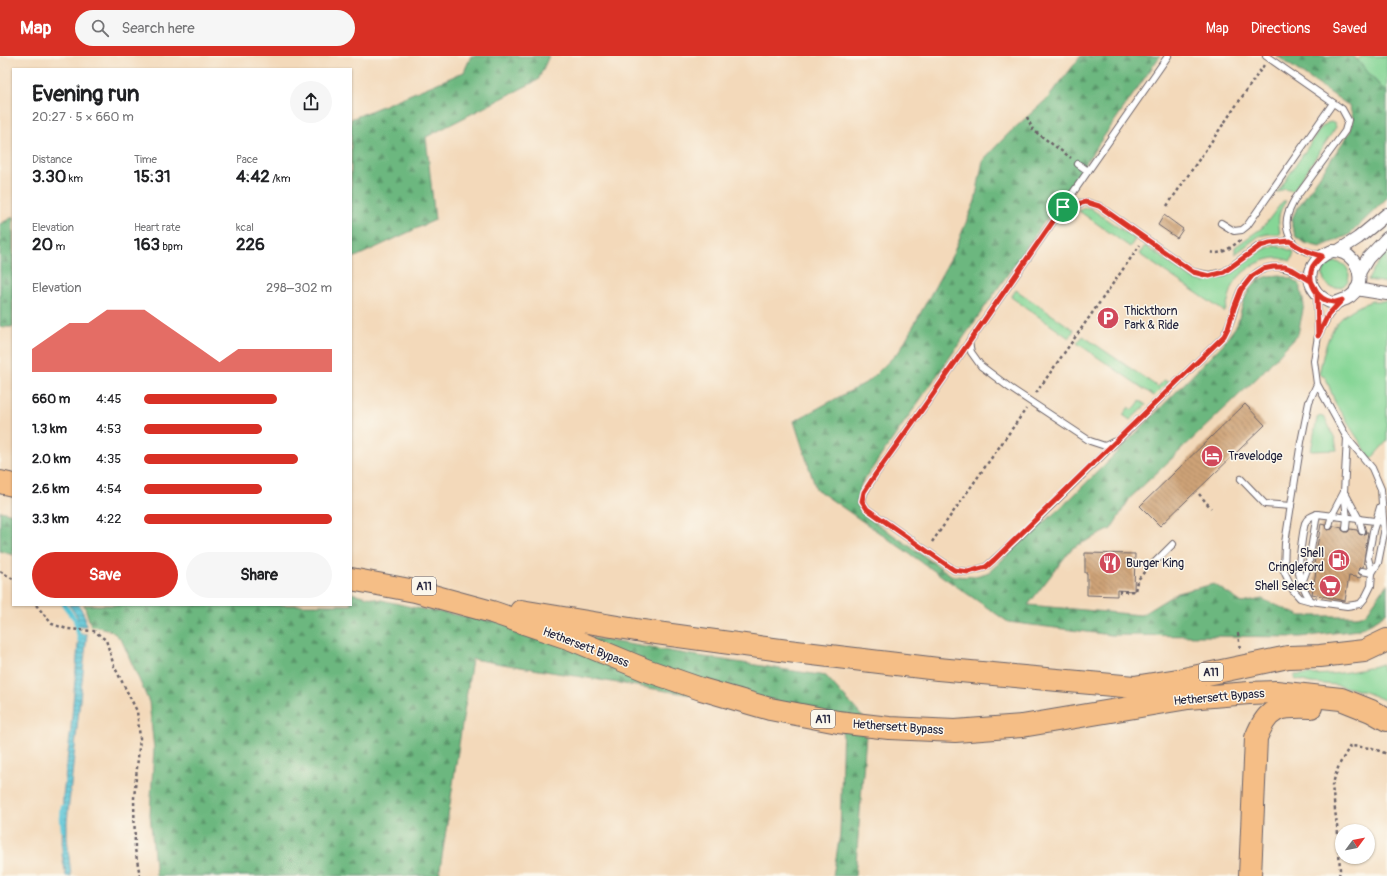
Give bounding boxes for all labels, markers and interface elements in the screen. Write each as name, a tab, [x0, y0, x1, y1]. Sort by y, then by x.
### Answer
search box	[75, 10, 355, 46]
text: Map	[20, 16, 51, 40]
icon: search	[89, 17, 111, 39]
text: Search here	[121, 19, 195, 38]
text: Map	[1206, 20, 1229, 37]
text: Directions	[1251, 20, 1310, 37]
text: Saved	[1332, 20, 1367, 37]
text: Evening run	[32, 80, 140, 108]
button: share	[290, 81, 332, 123]
text: 20:27 · 5 × 660 m	[32, 109, 134, 125]
text: Distance	[32, 153, 72, 166]
text: Time	[134, 153, 157, 166]
text: Pace	[236, 153, 258, 166]
text: 3.30	[32, 166, 66, 187]
text: 15:31	[134, 166, 171, 187]
text: 4:42	[236, 166, 270, 187]
text: km	[66, 172, 83, 185]
text: /km	[270, 172, 290, 185]
pin	[1046, 190, 1080, 224]
icon: arrive	[1052, 196, 1074, 218]
text: Elevation	[32, 221, 74, 234]
text: Heart rate	[134, 221, 180, 234]
text: kcal	[236, 221, 254, 234]
text: 20	[32, 234, 53, 255]
text: 163	[134, 234, 160, 255]
text: 226	[236, 234, 265, 255]
text: m	[53, 240, 65, 253]
text: bpm	[160, 240, 183, 253]
text: Elevation	[32, 280, 82, 296]
text: 298–302 m	[266, 280, 332, 296]
place label: Thickthorn Park & Ride	[1124, 304, 1179, 333]
parking icon: Thickthorn Park & Ride	[1095, 305, 1121, 331]
text: 660 m	[32, 391, 70, 407]
text: 4:45	[96, 391, 122, 407]
text: 1.3 km	[32, 421, 67, 437]
text: 4:53	[96, 421, 121, 437]
hotel icon: Travelodge	[1199, 443, 1225, 469]
place label: Travelodge	[1228, 449, 1283, 464]
text: 2.0 km	[32, 451, 71, 467]
text: 4:35	[96, 451, 121, 467]
text: 2.6 km	[32, 481, 69, 497]
text: 4:54	[96, 481, 122, 497]
text: 3.3 km	[32, 511, 69, 527]
text: 4:22	[96, 511, 122, 527]
place label: Shell Cringleford	[1268, 546, 1324, 575]
fuel station icon: Shell Cringleford	[1326, 547, 1352, 573]
restaurant icon: Burger King	[1097, 550, 1123, 576]
button: Save	[32, 552, 178, 598]
button: Share	[186, 552, 332, 598]
place label: Burger King	[1126, 556, 1184, 571]
supermarket icon: Shell Select	[1317, 573, 1343, 599]
road number: A11	[412, 577, 436, 595]
place label: Shell Select	[1255, 579, 1314, 594]
street label: Hethersett Bypass	[541, 624, 632, 671]
road number: A11	[1199, 663, 1223, 681]
street label: Hethersett Bypass	[1173, 686, 1266, 709]
road number: A11	[811, 710, 835, 728]
street label: Hethersett Bypass	[852, 717, 945, 738]
north arrow	[1335, 824, 1375, 864]
map controls	[1335, 824, 1375, 864]

